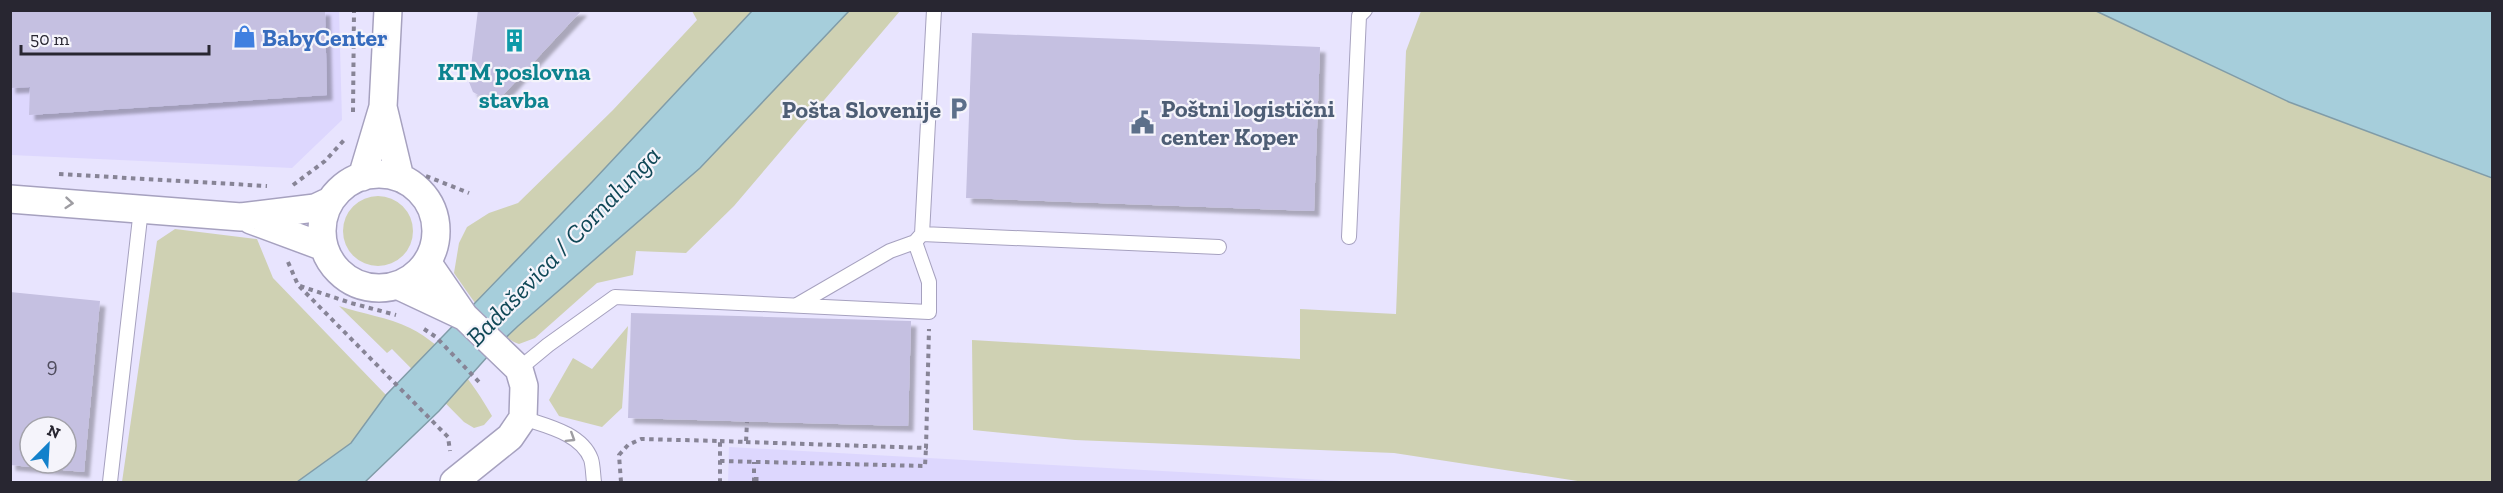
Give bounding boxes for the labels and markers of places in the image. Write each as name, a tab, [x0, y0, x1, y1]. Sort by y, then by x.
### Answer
place label: BabyCenter	[262, 23, 388, 52]
shop icon: BabyCenter	[231, 24, 257, 50]
building icon: KTM poslovna stavba	[501, 28, 527, 54]
place label: KTM poslovna stavba	[437, 57, 591, 114]
place label: Poštni logistični center Koper	[1161, 94, 1335, 151]
place label: Pošta Slovenije	[782, 95, 941, 124]
parking icon: Pošta Slovenije	[946, 96, 972, 122]
public building icon: Poštni logistični center Koper	[1130, 109, 1156, 135]

